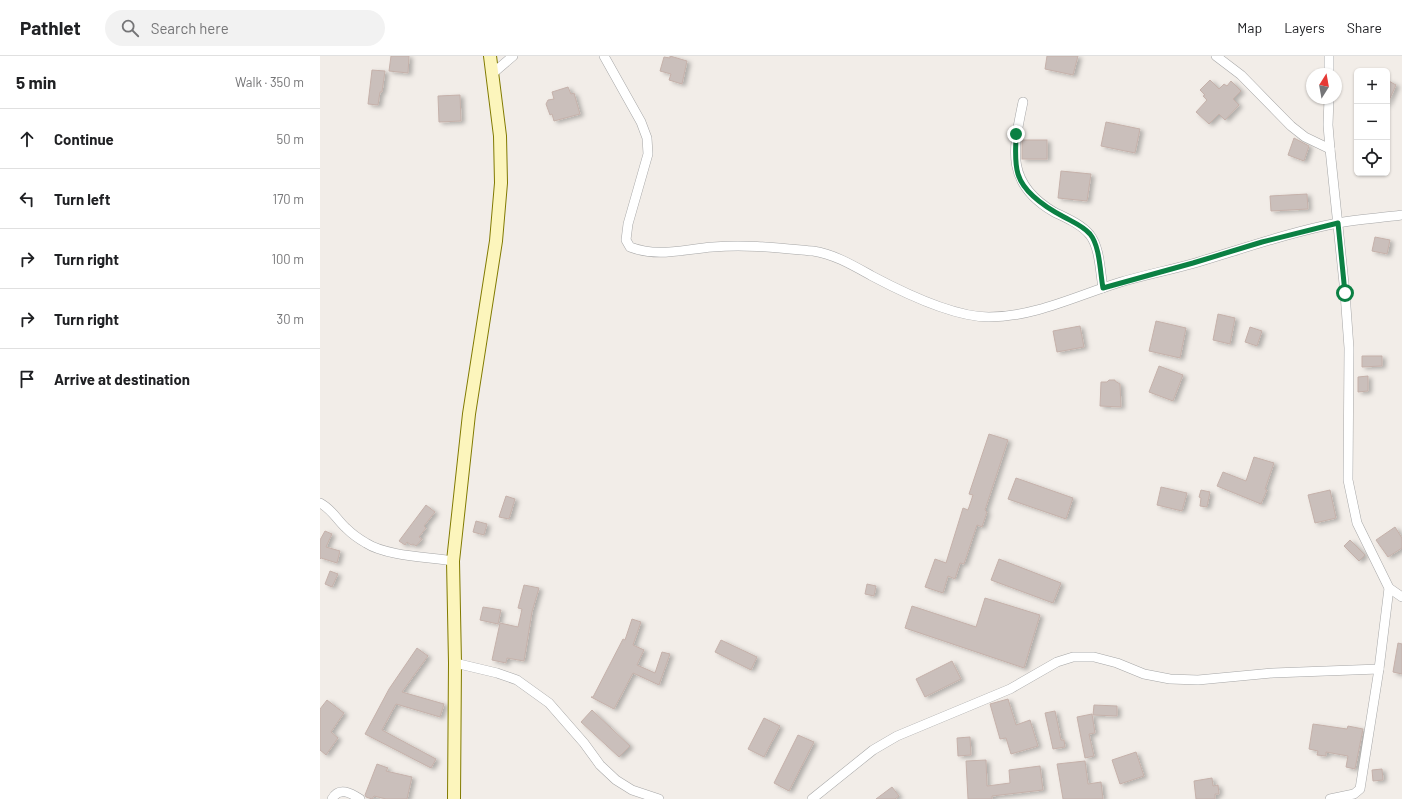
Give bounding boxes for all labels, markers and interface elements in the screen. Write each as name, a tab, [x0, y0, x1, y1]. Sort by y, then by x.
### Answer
search box	[105, 10, 385, 46]
text: Pathlet	[20, 16, 81, 39]
icon: search	[119, 17, 141, 39]
text: Search here	[151, 19, 229, 37]
text: Map	[1237, 19, 1262, 36]
text: Layers	[1284, 19, 1325, 36]
text: Share	[1347, 19, 1382, 36]
north arrow	[1306, 68, 1342, 104]
map controls	[1354, 68, 1390, 176]
button: +	[1354, 68, 1390, 104]
text: 5 min	[16, 72, 56, 92]
text: Walk · 350 m	[235, 74, 304, 90]
button: −	[1354, 104, 1390, 140]
route end	[1007, 125, 1025, 143]
icon: ahead	[16, 128, 38, 150]
text: Continue	[54, 130, 114, 148]
text: 50 m	[277, 131, 304, 147]
button: locate	[1354, 140, 1390, 176]
icon: left	[16, 188, 38, 210]
text: Turn left	[54, 190, 110, 208]
text: 170 m	[273, 191, 304, 207]
icon: right	[16, 248, 38, 270]
text: Turn right	[54, 250, 119, 268]
text: 100 m	[271, 251, 304, 267]
route start	[1336, 284, 1354, 302]
icon: right	[16, 308, 38, 330]
text: Turn right	[54, 310, 119, 328]
text: 30 m	[277, 311, 304, 327]
icon: arrive	[16, 368, 38, 390]
text: Arrive at destination	[54, 370, 190, 388]

